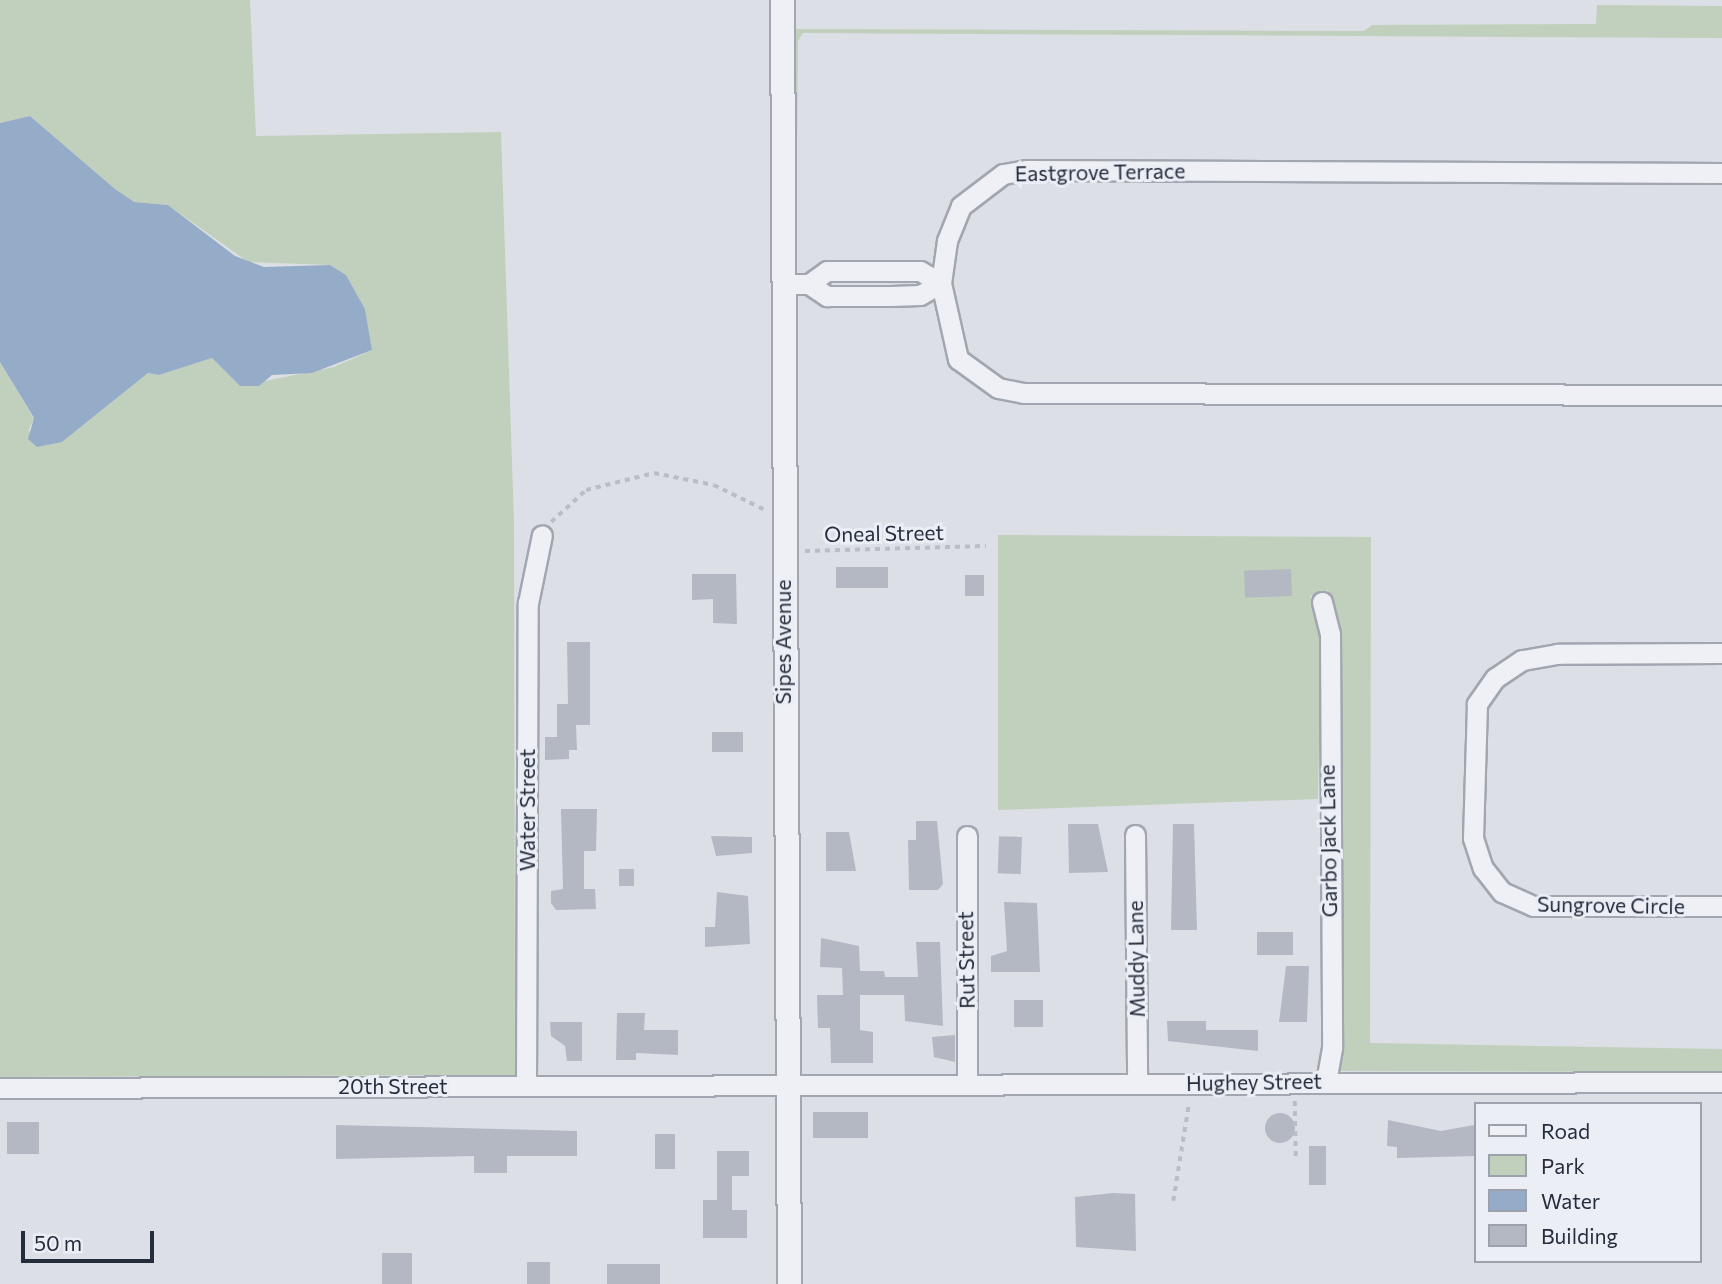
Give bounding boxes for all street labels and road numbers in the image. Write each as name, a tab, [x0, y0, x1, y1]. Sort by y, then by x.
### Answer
street label: Eastgrove Terrace	[1015, 158, 1185, 186]
street label: Oneal Street	[824, 519, 944, 547]
street label: Sipes Avenue	[770, 580, 796, 704]
street label: Water Street	[514, 749, 540, 871]
street label: Garbo Jack Lane	[1314, 764, 1342, 918]
street label: Sungrove Circle	[1537, 891, 1685, 919]
street label: Muddy Lane	[1122, 900, 1150, 1018]
street label: Rut Street	[953, 911, 979, 1009]
street label: Hughey Street	[1186, 1068, 1322, 1096]
street label: 20th Street	[338, 1073, 448, 1099]

